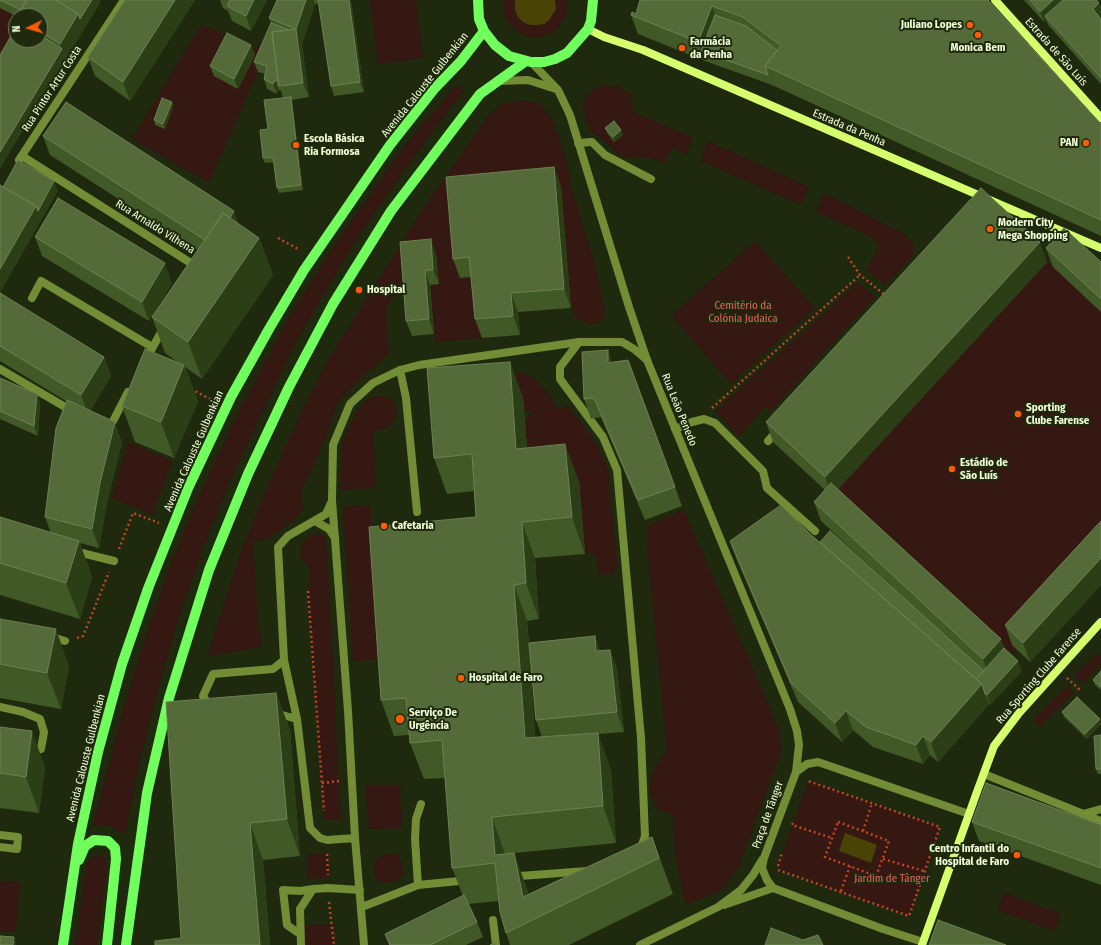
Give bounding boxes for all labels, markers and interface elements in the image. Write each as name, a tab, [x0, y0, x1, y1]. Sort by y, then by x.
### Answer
north arrow	[8, 8, 48, 48]
street label: Estrada de São Luís	[1022, 15, 1090, 89]
place label: Juliano Lopes	[901, 18, 962, 32]
marker: Juliano Lopes	[965, 20, 975, 30]
text: N	[10, 25, 23, 33]
street label: Avenida Calouste Gulbenkian	[379, 30, 471, 140]
marker: Monica Bem	[973, 30, 983, 40]
place label: Farmácia da Penha	[690, 35, 732, 61]
place label: Monica Bem	[951, 41, 1005, 55]
marker: Farmácia da Penha	[677, 43, 687, 53]
street label: Rua Pintor Artur Costa	[19, 44, 85, 134]
street label: Estrada da Penha	[811, 107, 887, 149]
place label: Escola Básica Ria Formosa	[304, 132, 365, 158]
place label: PAN	[1060, 136, 1078, 150]
marker: PAN	[1081, 138, 1091, 148]
marker: Escola Básica Ria Formosa	[291, 140, 301, 150]
street label: Rua Arnaldo Vilhena	[113, 197, 197, 257]
place label: Modern City Mega Shopping	[998, 216, 1068, 242]
marker: Modern City Mega Shopping	[985, 224, 995, 234]
place label: Hospital	[367, 283, 405, 297]
marker: Hospital	[354, 285, 364, 295]
park label: Cemitério da Colónia Judaica	[708, 299, 778, 325]
street label: Rua Leão Penedo	[658, 372, 700, 448]
street label: Avenida Calouste Gulbenkian	[161, 389, 227, 513]
place label: Sporting Clube Farense	[1026, 401, 1089, 427]
marker: Sporting Clube Farense	[1013, 409, 1023, 419]
place label: Estádio de São Luís	[960, 456, 1008, 482]
marker: Estádio de São Luís	[947, 464, 957, 474]
place label: Cafetaria	[392, 519, 434, 533]
marker: Cafetaria	[379, 521, 389, 531]
street label: Rua Sporting Clube Farense	[994, 625, 1084, 727]
place label: Hospital de Faro	[469, 671, 543, 685]
marker: Hospital de Faro	[456, 673, 466, 683]
street label: Avenida Calouste Gulbenkian	[64, 693, 108, 823]
place label: Serviço De Urgência	[409, 706, 457, 732]
marker: Serviço De Urgência	[394, 713, 406, 725]
street label: Praça de Tânger	[750, 779, 786, 851]
place label: Centro Infantil do Hospital de Faro	[929, 842, 1009, 868]
marker: Centro Infantil do Hospital de Faro	[1012, 850, 1022, 860]
park label: Jardim de Tânger	[854, 872, 930, 886]

